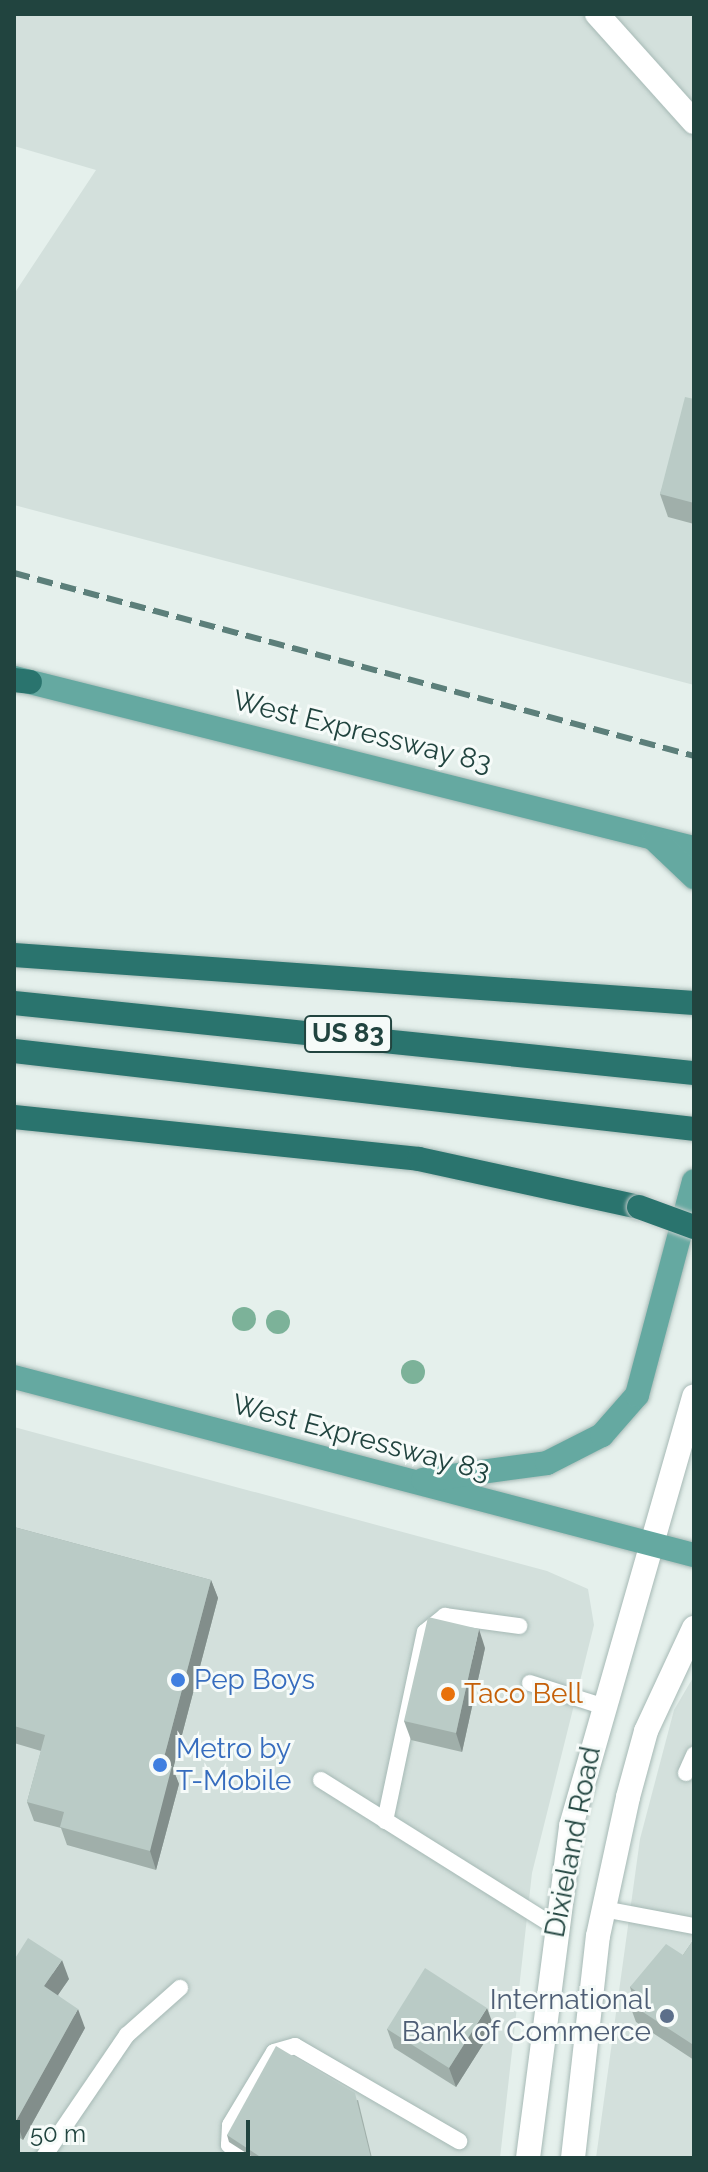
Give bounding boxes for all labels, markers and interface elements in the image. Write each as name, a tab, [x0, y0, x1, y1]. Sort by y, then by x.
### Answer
street label: West Expressway 83	[229, 684, 495, 780]
road number: US 83	[304, 1012, 392, 1056]
street label: West Expressway 83	[228, 1387, 494, 1489]
place label: Pep Boys	[194, 1663, 315, 1697]
marker: Pep Boys	[169, 1671, 187, 1689]
place label: Taco Bell	[464, 1677, 583, 1711]
marker: Taco Bell	[439, 1685, 457, 1703]
place label: Metro by T-Mobile	[176, 1732, 292, 1798]
street label: Dixieland Road	[538, 1744, 608, 1940]
marker: Metro by T-Mobile	[151, 1756, 169, 1774]
place label: International Bank of Commerce	[401, 1983, 651, 2049]
marker: International Bank of Commerce	[658, 2007, 676, 2025]
scale bar	[20, 2104, 254, 2154]
text: 50 m	[30, 2119, 86, 2148]

